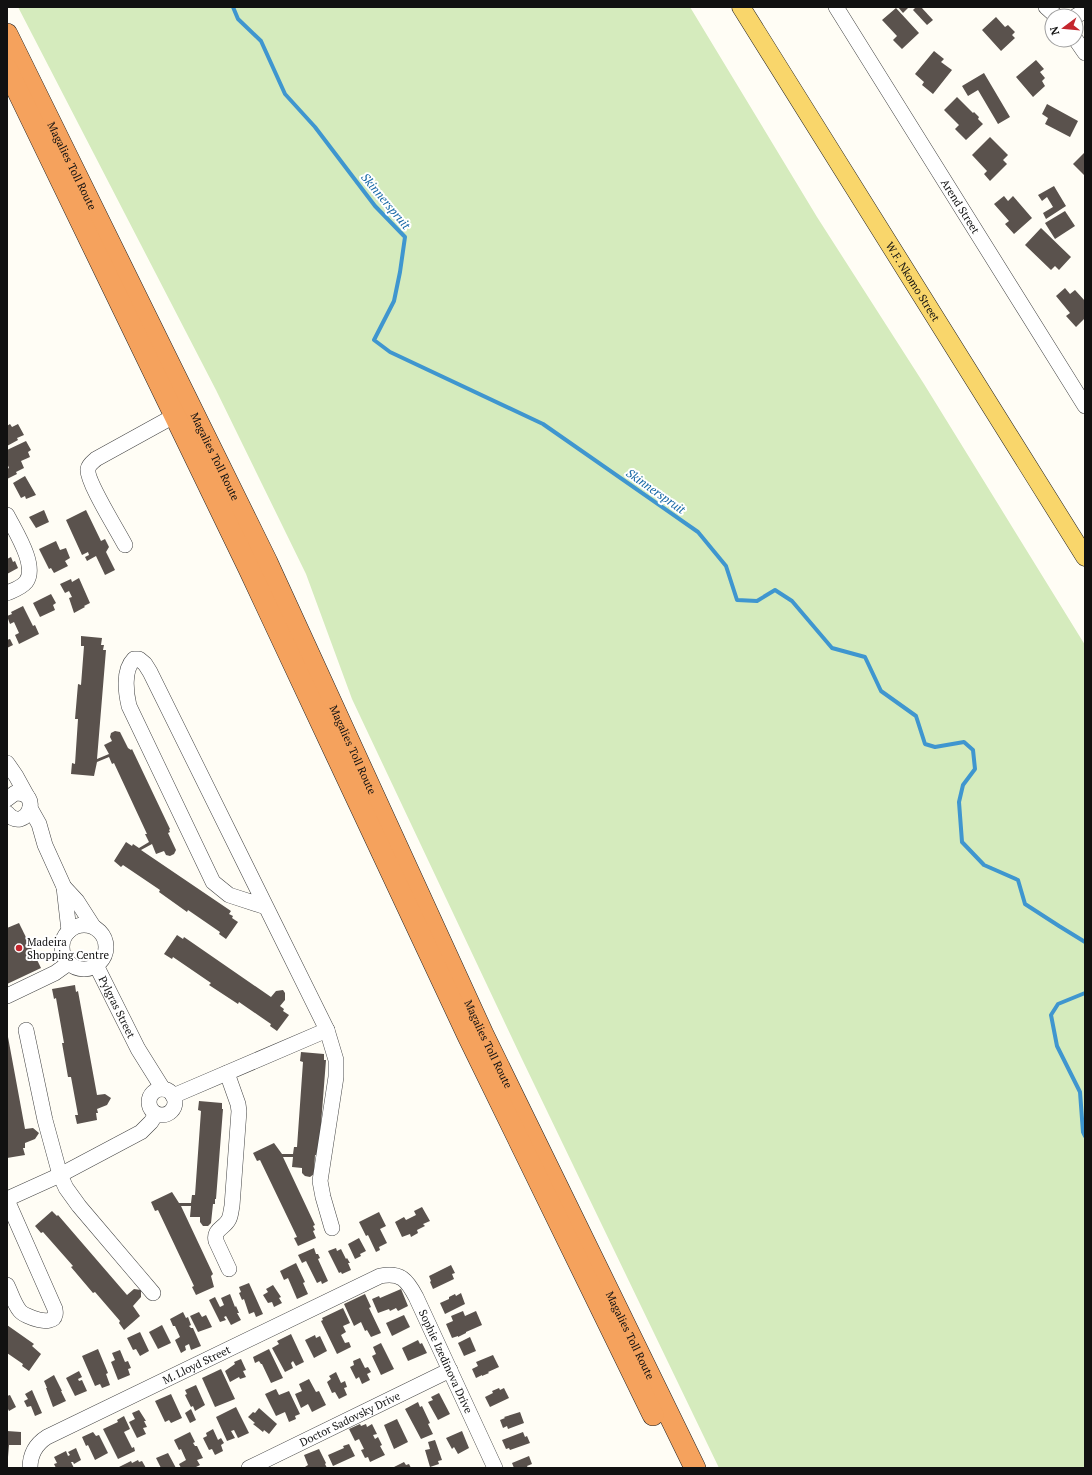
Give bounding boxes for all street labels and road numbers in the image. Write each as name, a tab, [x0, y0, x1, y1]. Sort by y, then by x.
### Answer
street label: Magalies Toll Route	[44, 119, 100, 213]
street label: Arend Street	[938, 176, 983, 236]
street label: W.F. Nkomo Street	[883, 239, 943, 324]
street label: Magalies Toll Route	[187, 410, 243, 503]
street label: Magalies Toll Route	[326, 703, 380, 797]
street label: Pylgras Street	[96, 974, 138, 1041]
street label: Magalies Toll Route	[461, 998, 516, 1091]
street label: Magalies Toll Route	[603, 1289, 658, 1382]
street label: Sophie Izedinova Drive	[416, 1307, 476, 1416]
street label: M. Lloyd Street	[160, 1342, 233, 1387]
street label: Doctor Sadovsky Drive	[297, 1388, 403, 1449]

